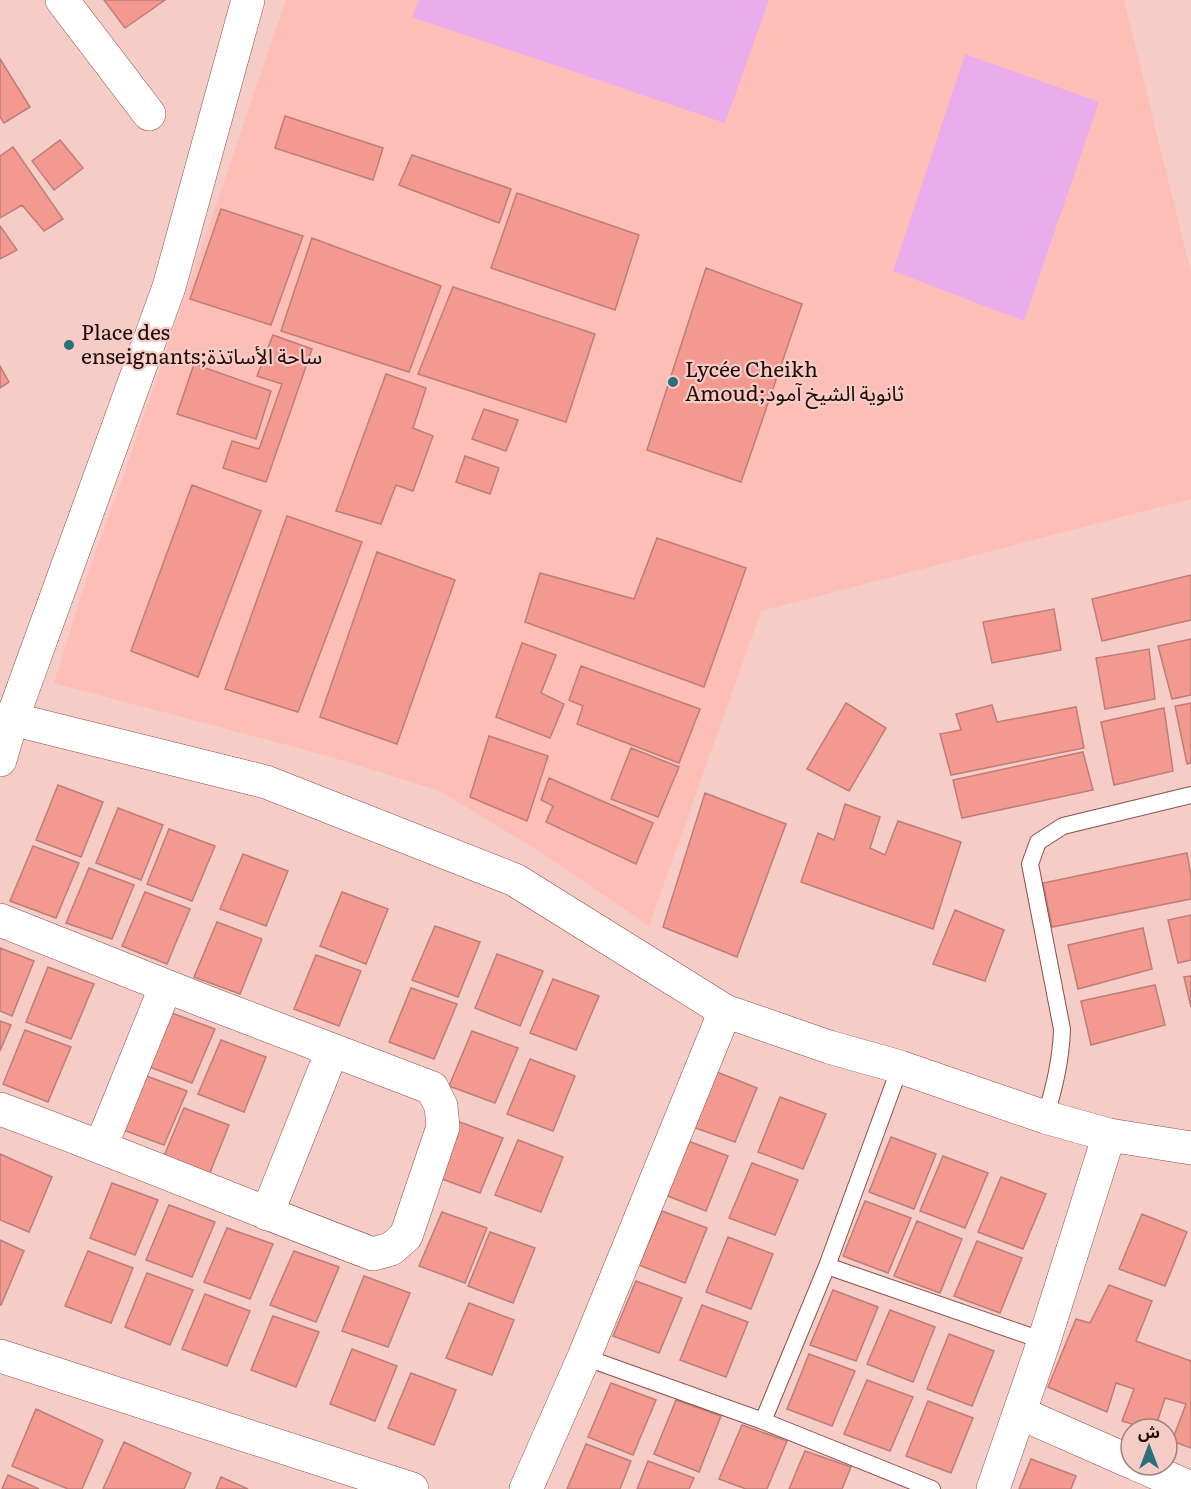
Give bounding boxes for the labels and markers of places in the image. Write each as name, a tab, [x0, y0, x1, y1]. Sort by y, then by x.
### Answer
place label: Place des enseignants;ساحة الأساتذة	[81, 315, 322, 370]
marker: Place des enseignants;ساحة الأساتذة	[62, 338, 76, 352]
place label: Lycée Cheikh Amoud;ثانوية الشيخ آمود	[685, 352, 904, 409]
marker: Lycée Cheikh Amoud;ثانوية الشيخ آمود	[666, 375, 680, 389]

